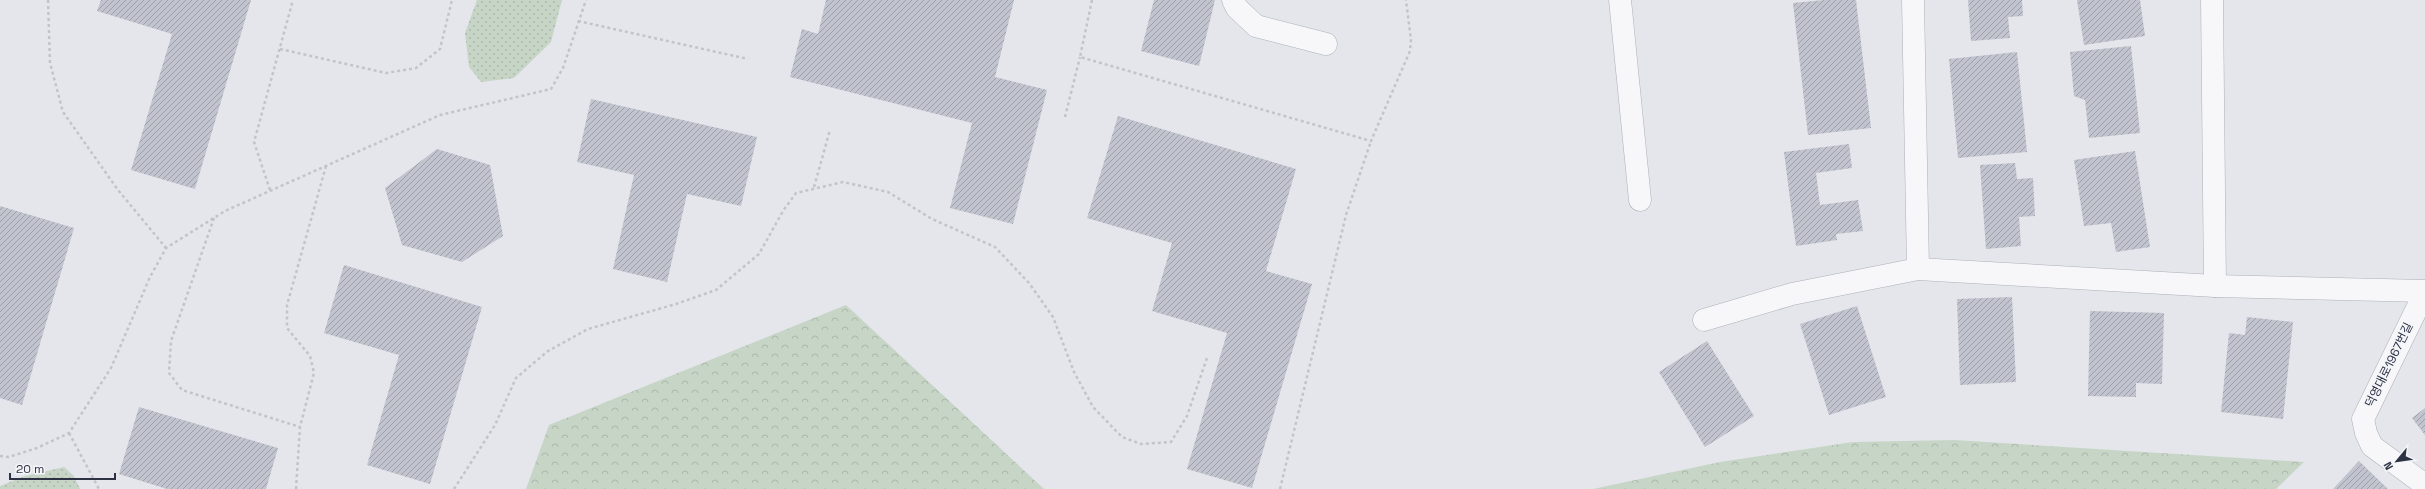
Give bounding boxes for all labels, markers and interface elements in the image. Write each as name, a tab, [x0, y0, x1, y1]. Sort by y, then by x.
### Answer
street label: 덕영대로1967번길	[2362, 320, 2416, 410]
north arrow	[2377, 441, 2417, 481]
scale bar	[10, 455, 115, 481]
text: N	[2380, 459, 2396, 472]
text: 20 m	[16, 461, 44, 477]

